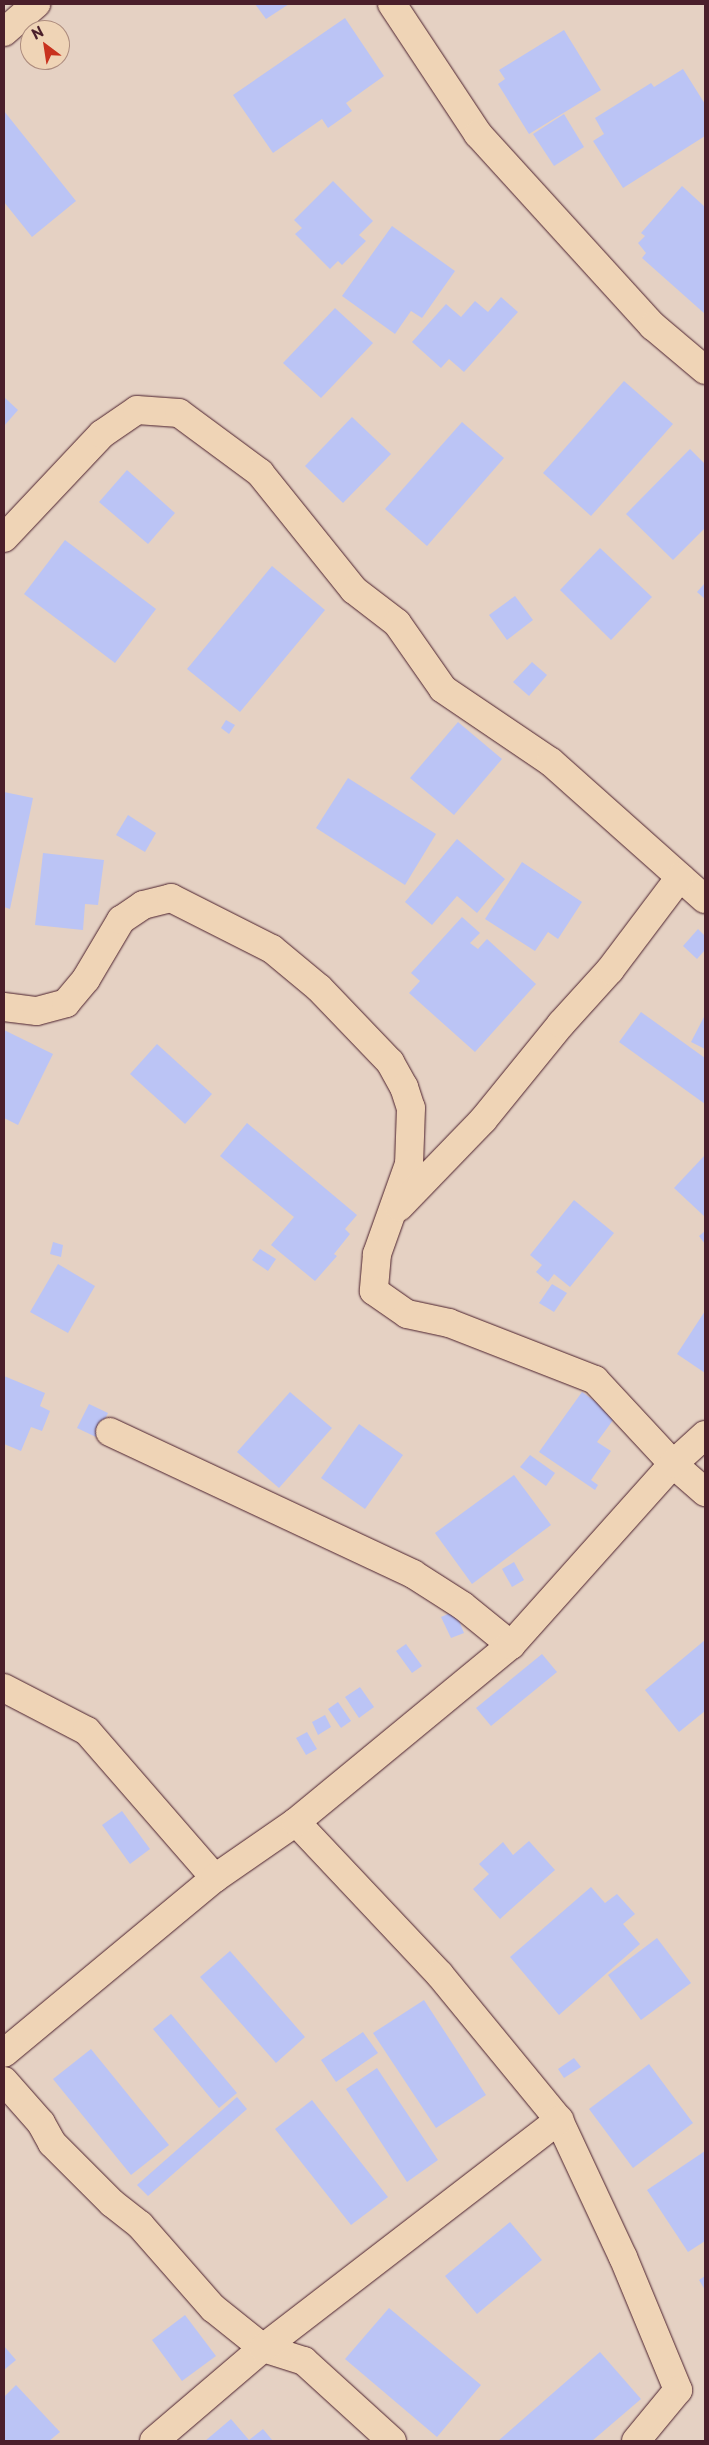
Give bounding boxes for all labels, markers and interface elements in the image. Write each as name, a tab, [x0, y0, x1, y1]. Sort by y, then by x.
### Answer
north arrow	[20, 20, 70, 70]
text: N	[27, 21, 48, 44]

